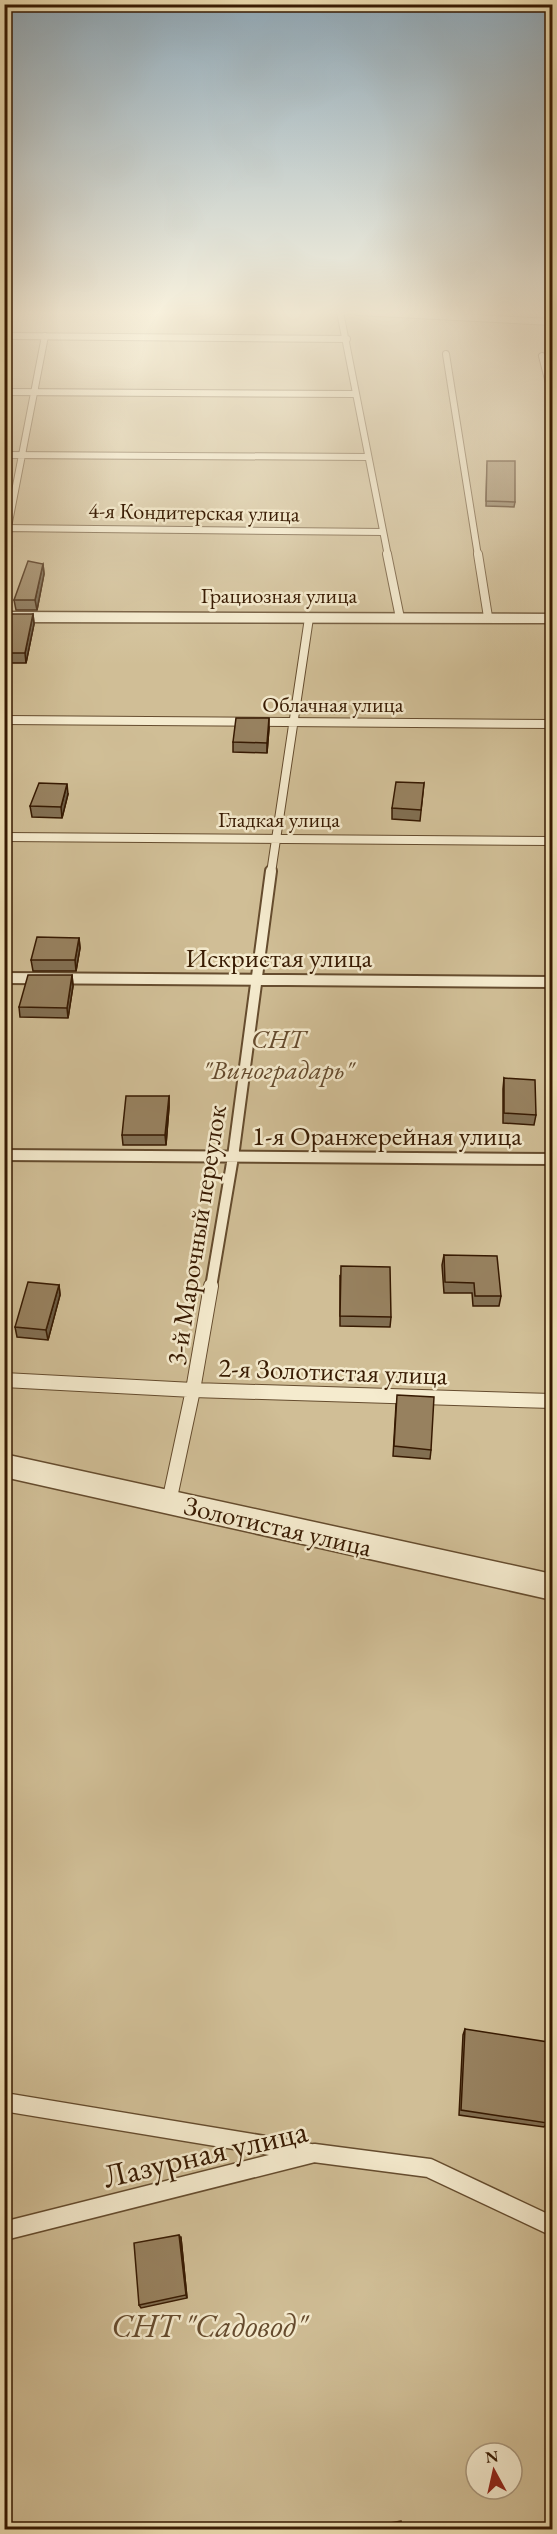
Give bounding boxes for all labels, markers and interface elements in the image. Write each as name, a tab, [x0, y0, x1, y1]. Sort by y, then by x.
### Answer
street label: 4-я Кондитерская улица	[88, 496, 300, 528]
street label: Грациозная улица	[201, 581, 358, 610]
street label: Облачная улица	[262, 690, 404, 719]
street label: Гладкая улица	[218, 805, 340, 834]
street label: Искристая улица	[186, 940, 373, 975]
park label: СНТ "Виноградарь"	[202, 1021, 357, 1087]
street label: 3-й Марочный переулок	[158, 1102, 234, 1368]
street label: 1-я Оранжерейная улица	[252, 1118, 522, 1153]
street label: 2-я Золотистая улица	[218, 1350, 448, 1392]
street label: Золотистая улица	[181, 1487, 375, 1565]
street label: Лазурная улица	[98, 2108, 312, 2197]
park label: СНТ "Садовод"	[111, 2304, 310, 2347]
north arrow	[464, 2441, 524, 2501]
text: N	[484, 2445, 500, 2468]

